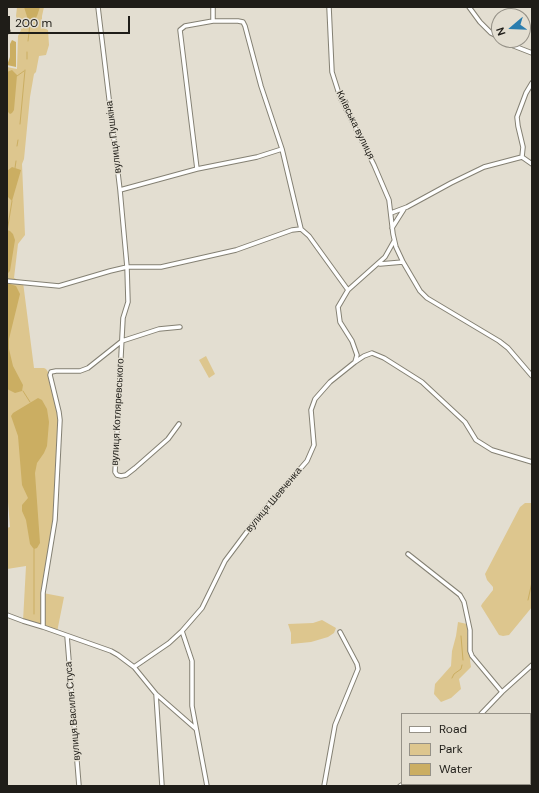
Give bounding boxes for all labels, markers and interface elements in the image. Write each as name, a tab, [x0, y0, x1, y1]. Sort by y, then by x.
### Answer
scale bar	[10, 8, 132, 34]
north arrow	[491, 8, 531, 48]
text: 200 m	[15, 15, 52, 31]
text: N	[493, 26, 509, 38]
street label: Київська вулиця	[333, 89, 377, 161]
street label: вулиця Пушкіна	[104, 100, 124, 174]
street label: вулиця Котляревського	[109, 358, 127, 466]
street label: вулиця Шевченка	[243, 465, 305, 535]
street label: вулиця Василя Стуса	[63, 661, 83, 761]
legend	[401, 713, 531, 785]
text: Road	[439, 721, 467, 737]
text: Park	[439, 741, 463, 757]
text: Water	[439, 761, 472, 777]

